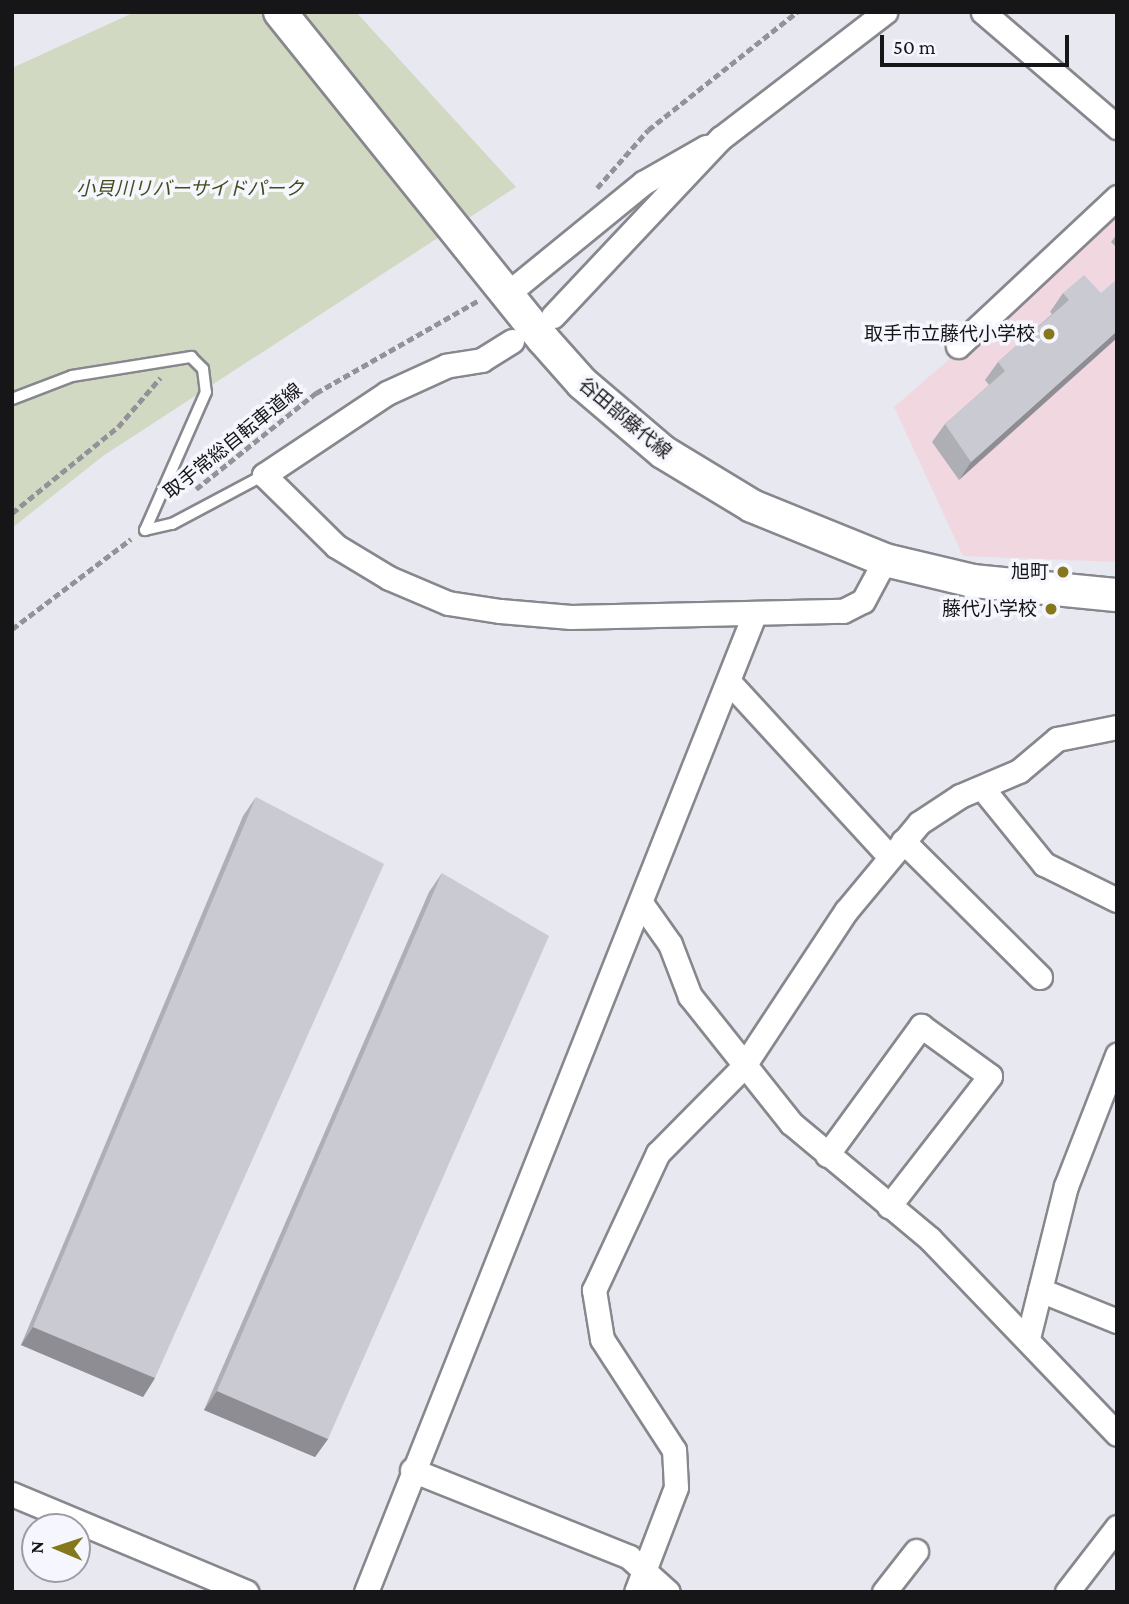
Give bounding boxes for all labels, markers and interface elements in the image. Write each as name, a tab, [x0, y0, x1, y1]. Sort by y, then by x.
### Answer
scale bar	[884, 21, 1073, 65]
text: 50 m	[893, 35, 936, 59]
park label: 小貝川リバーサイドパーク	[76, 178, 304, 200]
place label: 取手市立藤代小学校	[864, 323, 1035, 345]
marker: 取手市立藤代小学校	[1041, 326, 1057, 342]
street label: 谷田部藤代線	[574, 373, 676, 463]
street label: 取手常総自転車道線	[159, 378, 307, 504]
place label: 旭町	[1011, 561, 1049, 583]
marker: 旭町	[1055, 564, 1071, 580]
place label: 藤代小学校	[942, 598, 1037, 620]
marker: 藤代小学校	[1043, 601, 1059, 617]
north arrow	[21, 1513, 91, 1583]
text: N	[26, 1540, 47, 1554]

